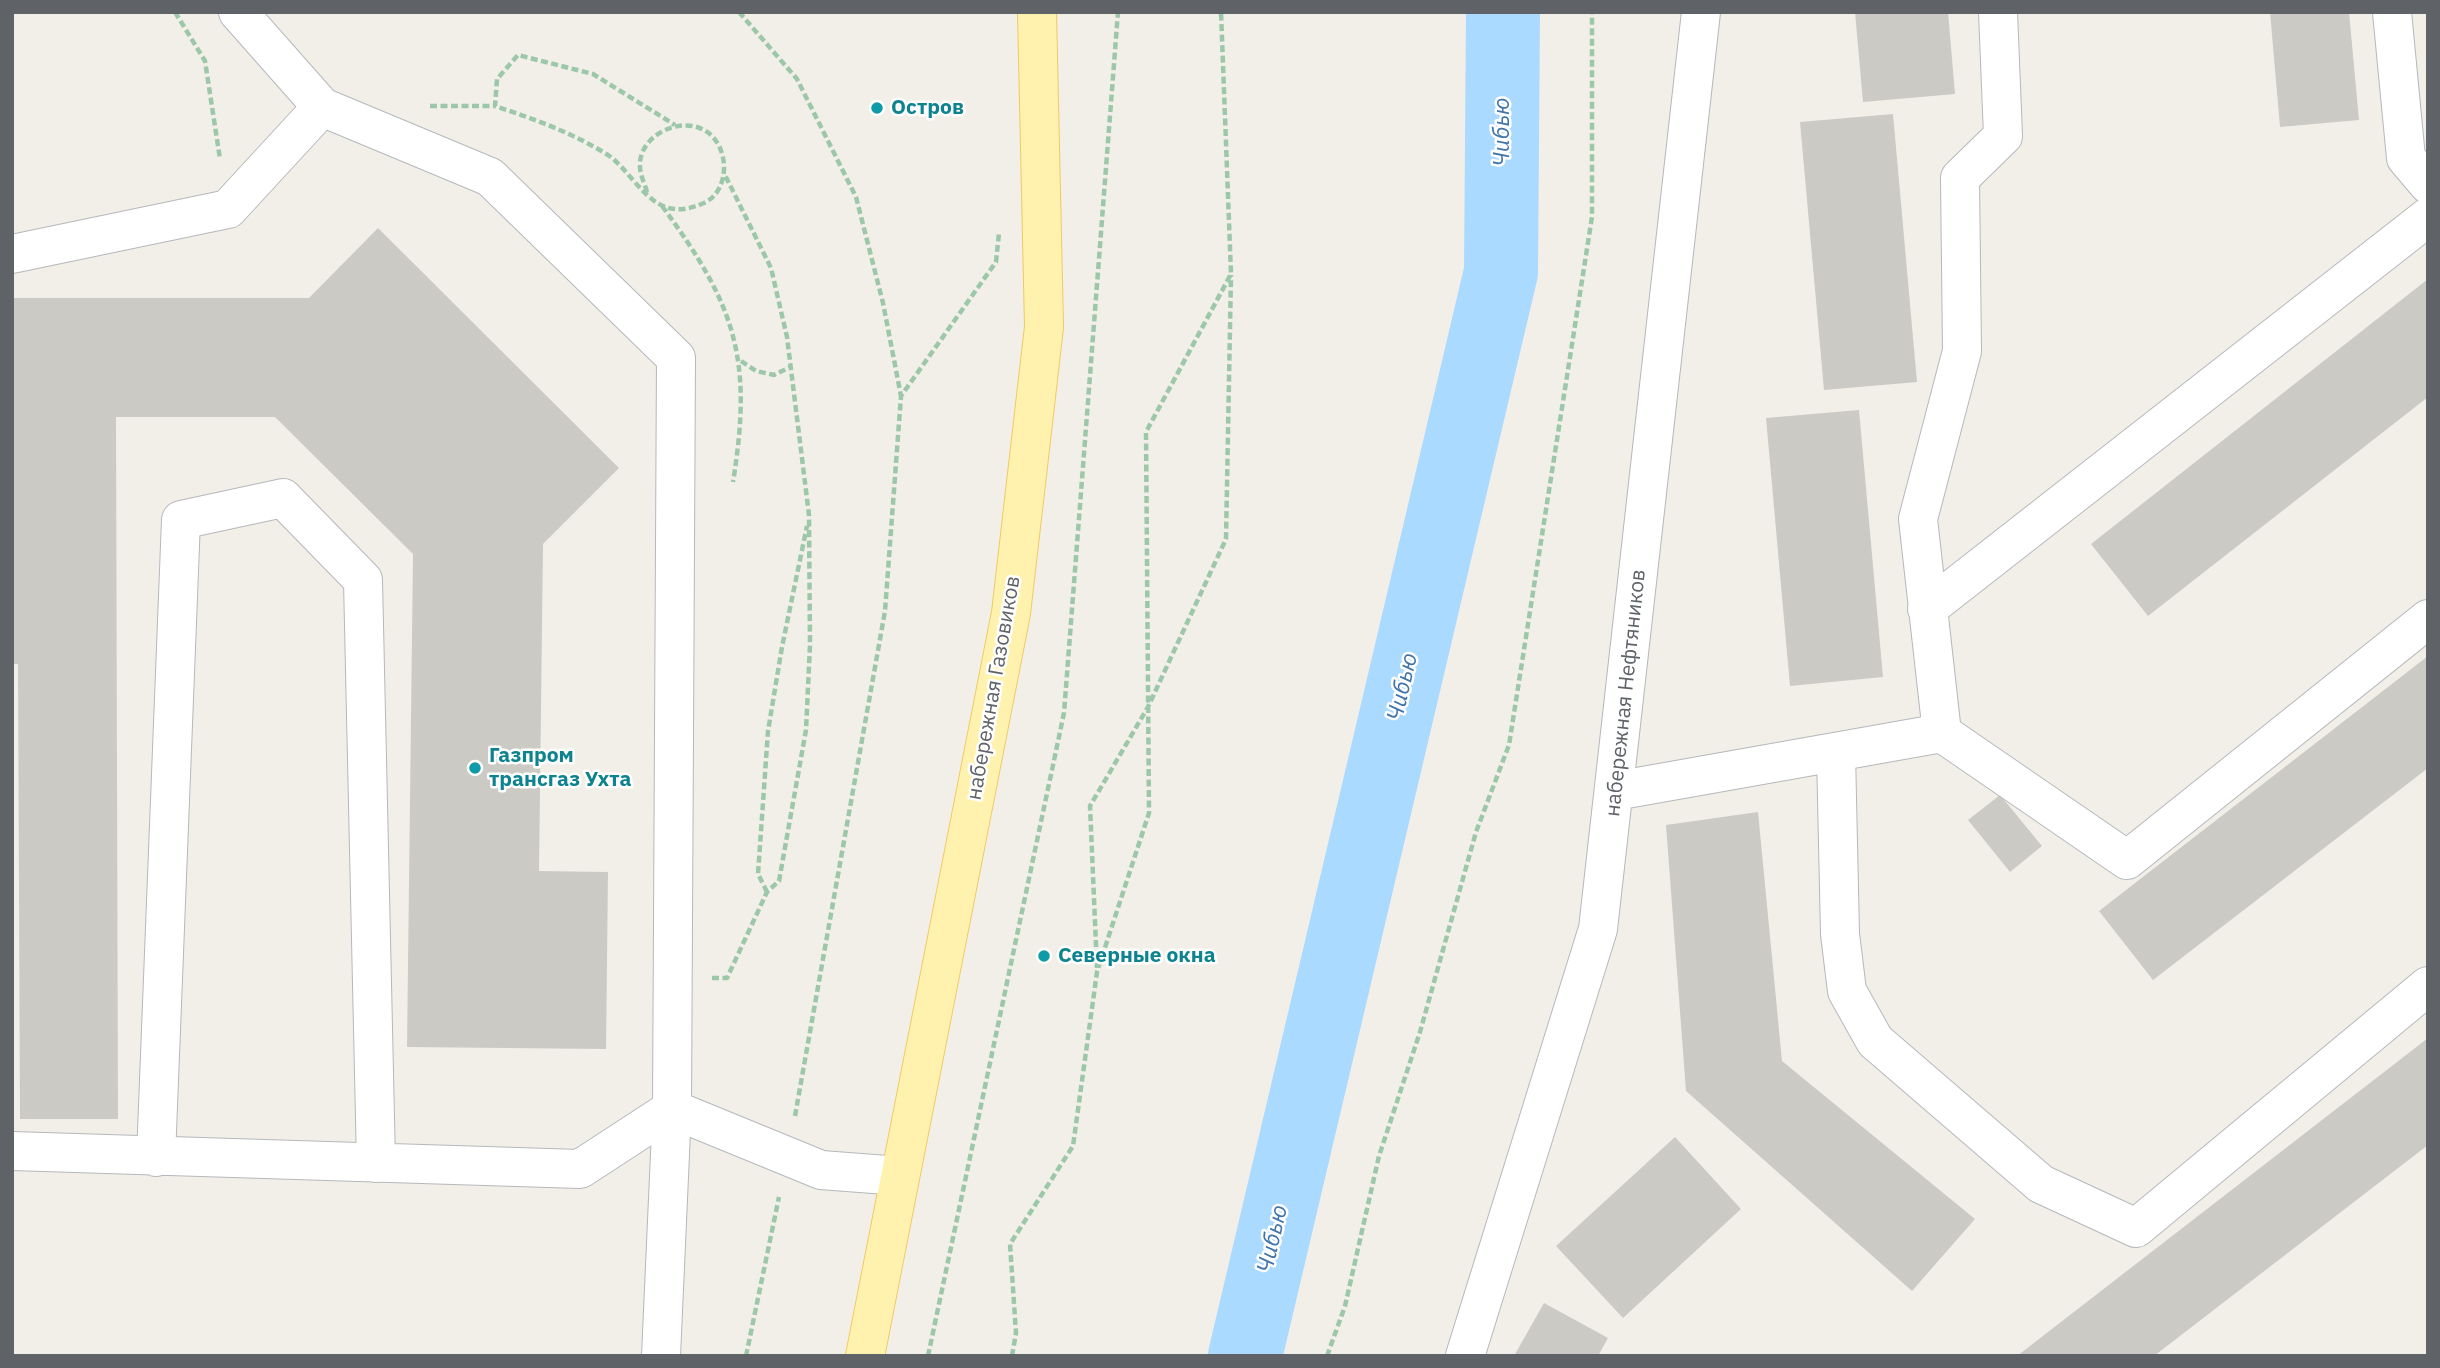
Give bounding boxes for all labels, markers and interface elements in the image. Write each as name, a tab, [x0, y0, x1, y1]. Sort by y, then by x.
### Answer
place label: Остров	[891, 95, 964, 121]
water label: Чибью	[1488, 98, 1516, 166]
marker: Остров	[869, 100, 885, 116]
street label: набережная Нефтяников	[1600, 568, 1652, 818]
street label: набережная Газовиков	[962, 574, 1026, 802]
water label: Чибью	[1382, 650, 1424, 724]
place label: Газпром трансгаз Ухта	[489, 743, 631, 793]
marker: Газпром трансгаз Ухта	[467, 760, 483, 776]
place label: Северные окна	[1058, 943, 1216, 969]
marker: Северные окна	[1036, 948, 1052, 964]
water label: Чибью	[1252, 1202, 1294, 1276]

